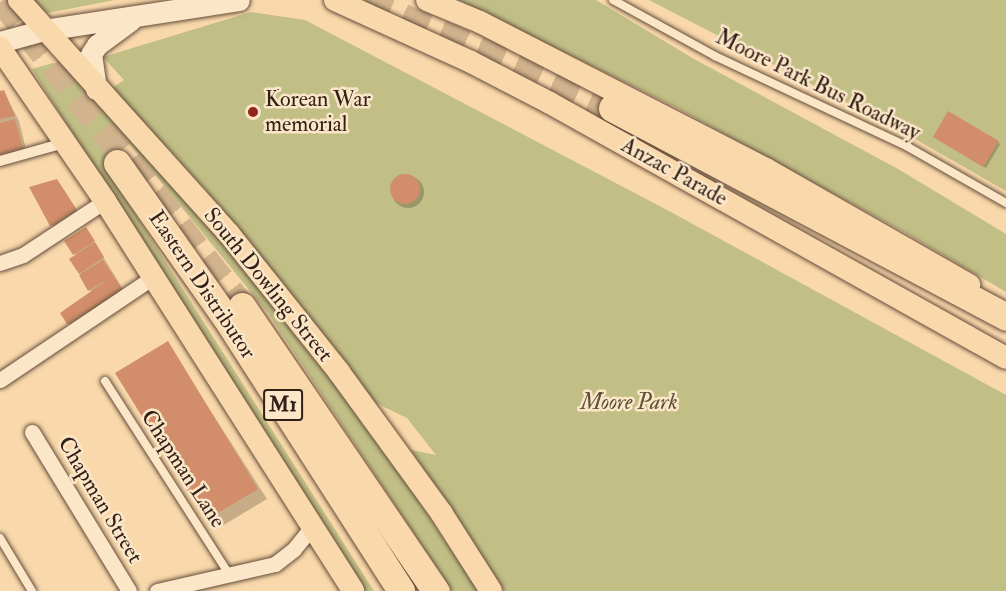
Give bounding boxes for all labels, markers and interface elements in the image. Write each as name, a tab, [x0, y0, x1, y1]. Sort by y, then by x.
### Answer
street label: Moore Park Bus Roadway	[711, 24, 925, 146]
place label: Korean War memorial	[265, 86, 371, 138]
marker: Korean War memorial	[246, 105, 260, 119]
street label: Anzac Parade	[616, 132, 732, 212]
street label: South Dowling Street	[198, 203, 338, 367]
street label: Eastern Distributor	[143, 206, 261, 364]
road number: M1	[262, 387, 304, 423]
park label: Moore Park	[580, 390, 678, 416]
street label: Chapman Lane	[135, 405, 231, 533]
street label: Chapman Street	[52, 432, 148, 568]

